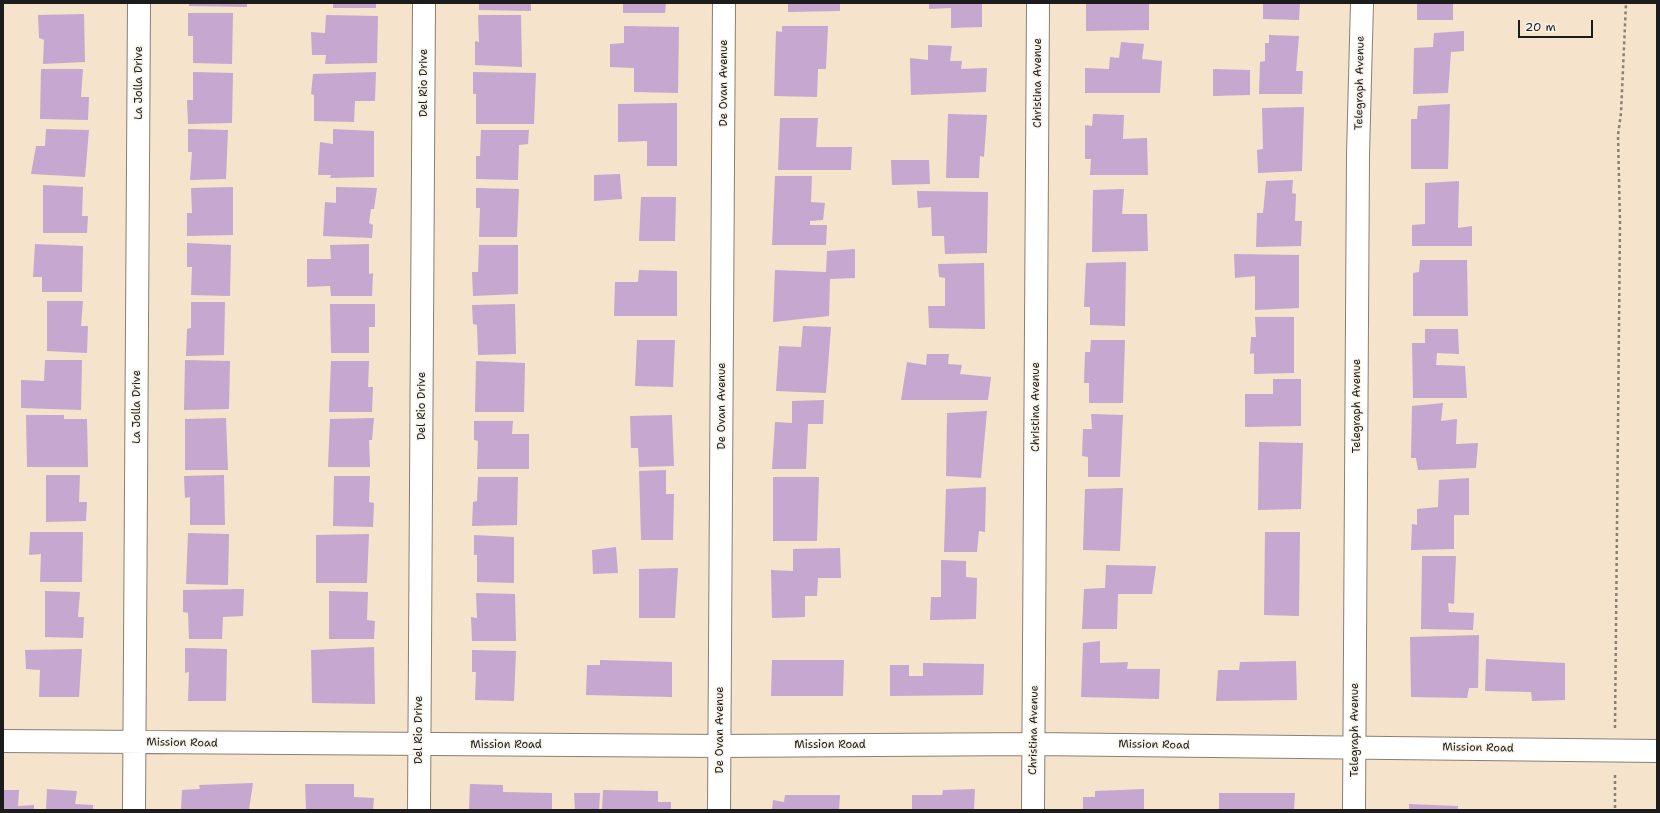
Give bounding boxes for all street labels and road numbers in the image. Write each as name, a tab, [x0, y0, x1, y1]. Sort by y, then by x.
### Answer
street label: Telegraph Avenue	[1353, 36, 1367, 130]
street label: Christina Avenue	[1031, 38, 1045, 128]
street label: De Ovan Avenue	[717, 40, 731, 126]
street label: La Jolla Drive	[132, 46, 146, 120]
street label: Del Rio Drive	[417, 49, 431, 117]
street label: Telegraph Avenue	[1350, 359, 1364, 453]
street label: Christina Avenue	[1029, 362, 1043, 452]
street label: De Ovan Avenue	[715, 363, 729, 449]
street label: La Jolla Drive	[130, 370, 144, 444]
street label: Del Rio Drive	[415, 372, 429, 440]
street label: Telegraph Avenue	[1348, 683, 1362, 777]
street label: Christina Avenue	[1027, 685, 1041, 775]
street label: De Ovan Avenue	[713, 687, 727, 773]
street label: Del Rio Drive	[412, 696, 426, 764]
street label: Mission Road	[146, 736, 218, 750]
street label: Mission Road	[470, 738, 542, 752]
street label: Mission Road	[794, 738, 866, 752]
street label: Mission Road	[1118, 738, 1190, 752]
street label: Mission Road	[1442, 741, 1514, 755]

